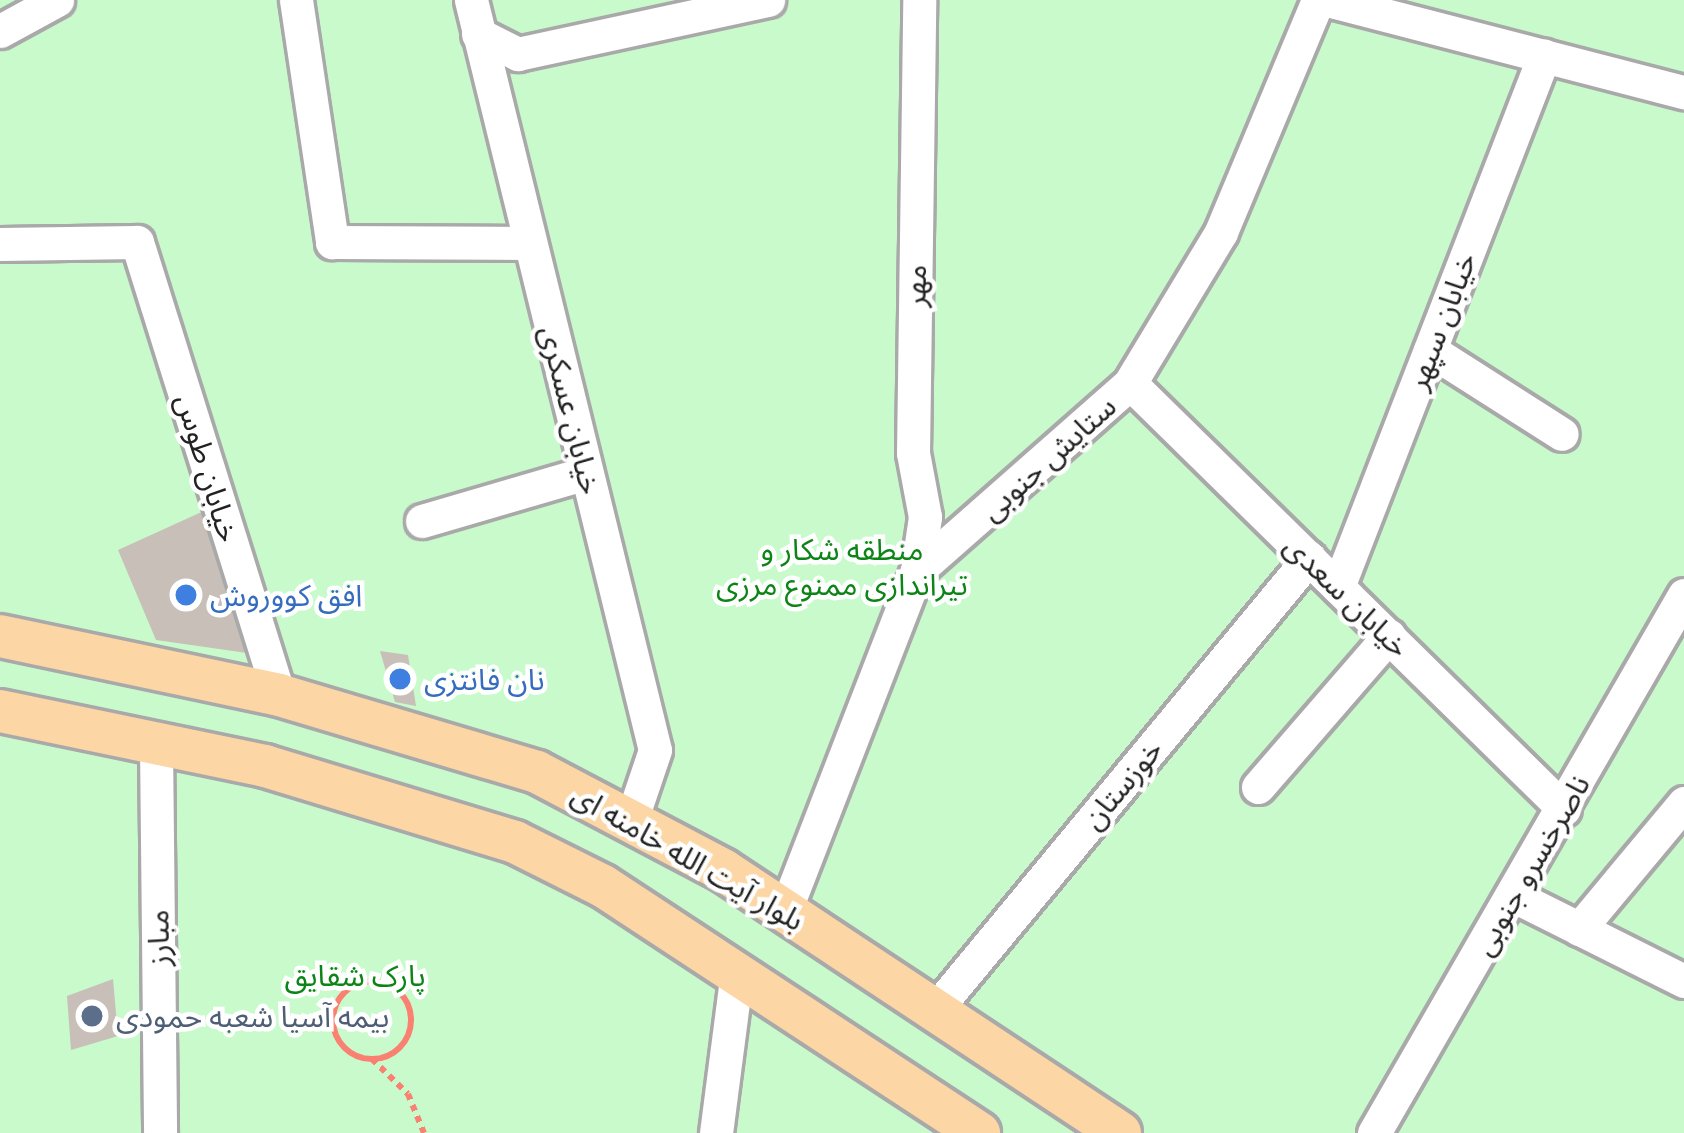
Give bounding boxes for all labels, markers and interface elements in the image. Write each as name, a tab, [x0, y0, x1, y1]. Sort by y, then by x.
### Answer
street label: خیابان سپهر	[1398, 247, 1484, 395]
street label: مهر	[897, 264, 933, 308]
street label: خیابان عسکری	[533, 322, 609, 498]
street label: ستایش جنوبی	[973, 388, 1123, 528]
street label: خیابان طوس	[168, 390, 248, 546]
street label: خیابان سعدی	[1277, 528, 1417, 664]
park label: منطقه شکار و تیراندازی ممنوع مرزی	[716, 531, 968, 602]
place label: افق کووروش	[210, 577, 362, 613]
marker: افق کووروش	[173, 582, 199, 608]
place label: نان فانتزی	[424, 661, 545, 697]
marker: نان فانتزی	[387, 666, 413, 692]
street label: خوزستان	[1074, 732, 1170, 836]
street label: ناصرخسرو جنوبی	[1465, 768, 1597, 962]
street label: بلوار آیت الله خامنه ای	[566, 776, 810, 938]
street label: مبارز	[140, 909, 176, 967]
park label: پارک شقایق	[284, 957, 426, 993]
place label: بیمه آسیا شعبه حمودی	[116, 998, 389, 1034]
marker: بیمه آسیا شعبه حمودی	[79, 1003, 105, 1029]

